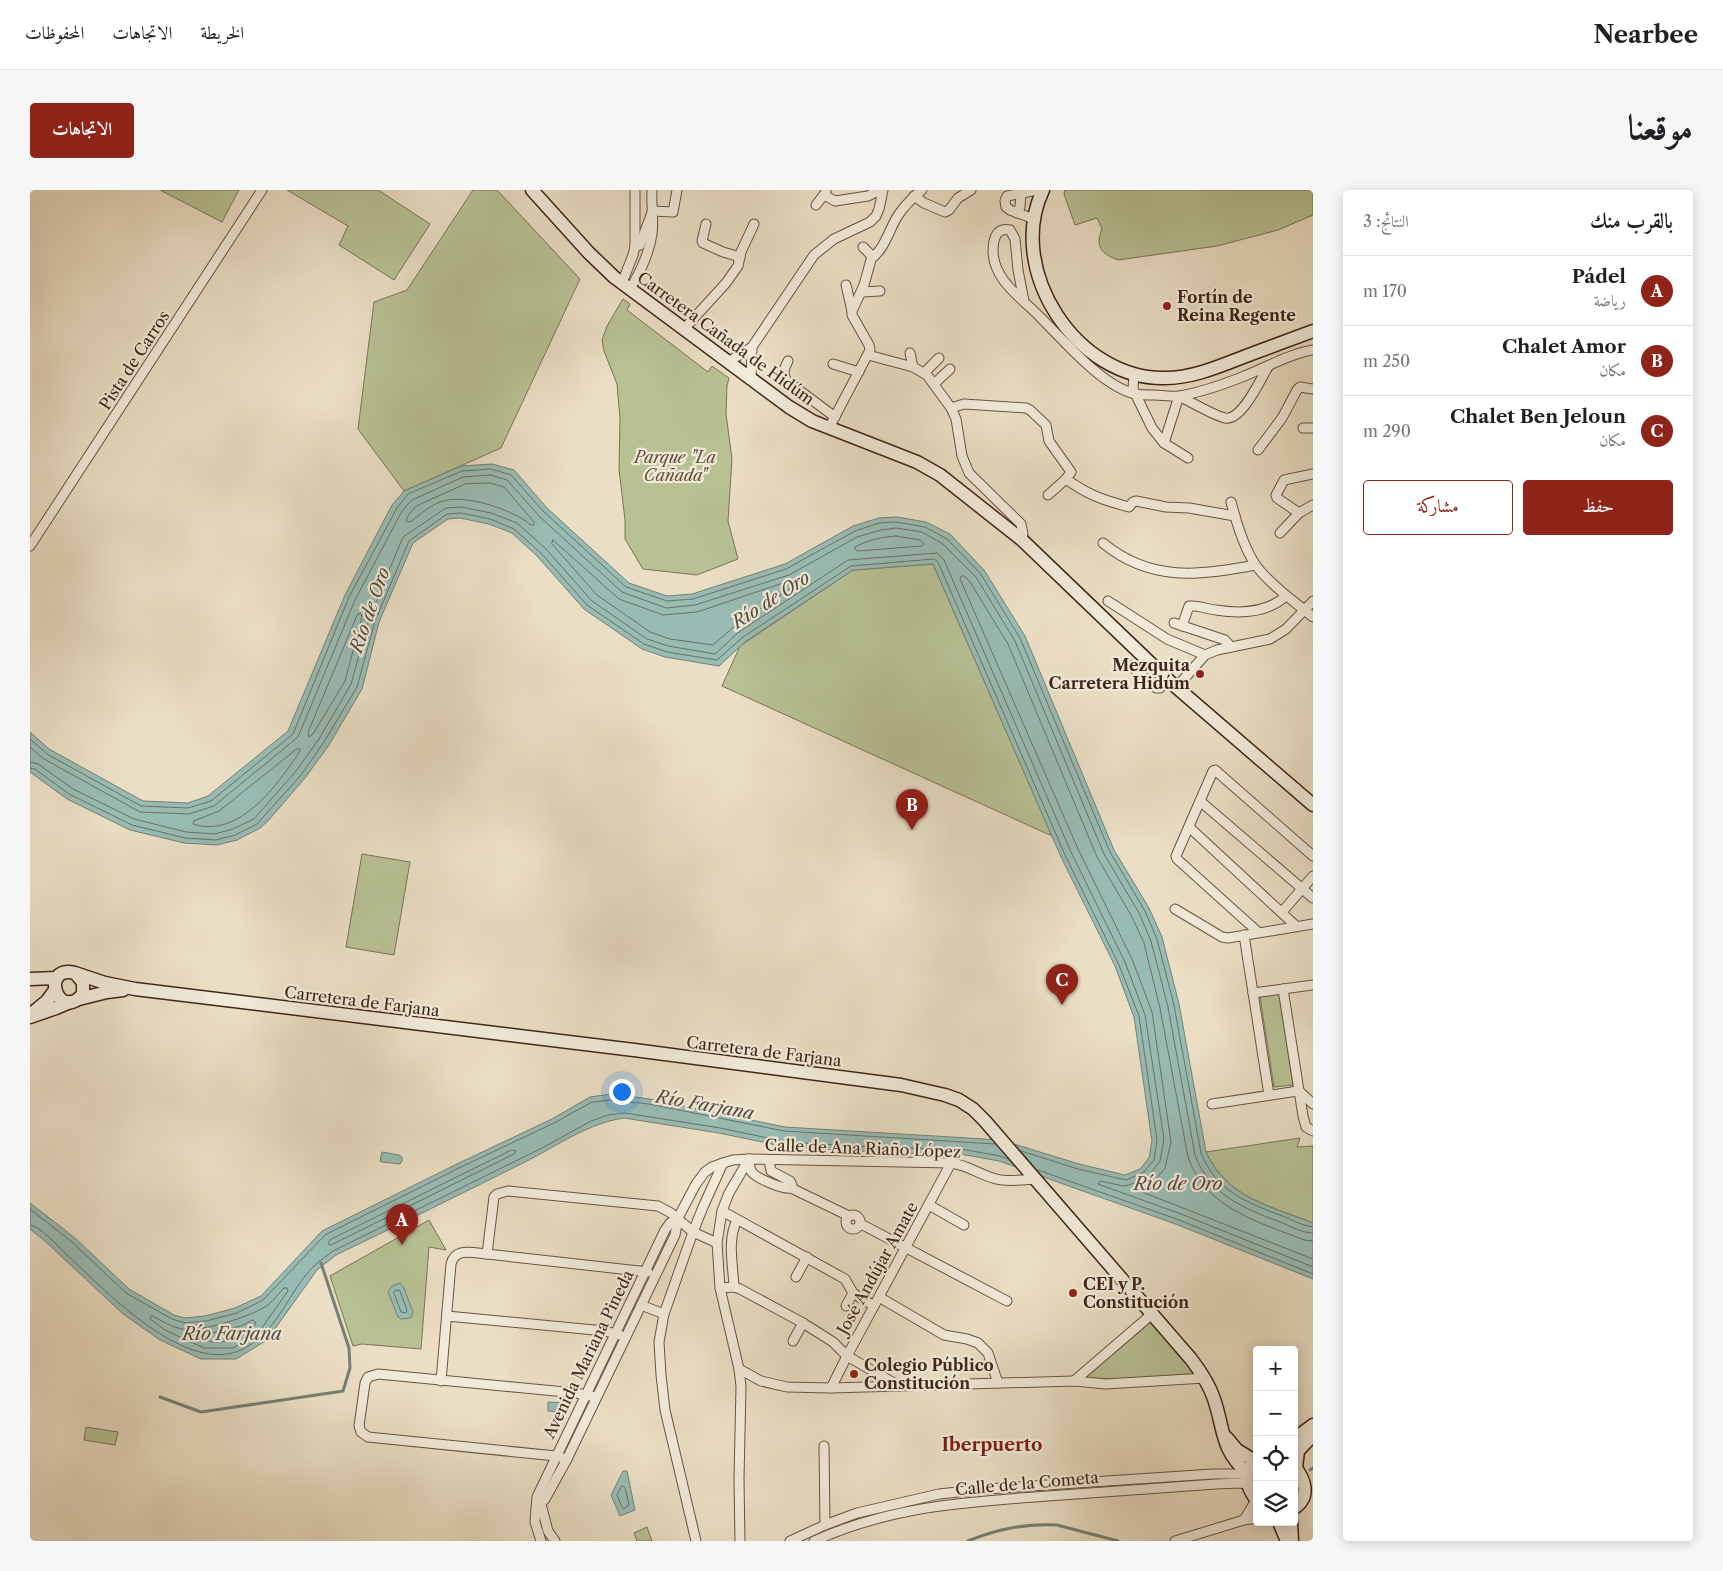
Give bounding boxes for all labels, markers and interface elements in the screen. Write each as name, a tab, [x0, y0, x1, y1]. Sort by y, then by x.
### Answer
text: Nearbee	[1593, 20, 1698, 49]
text: المحفوظات	[25, 22, 84, 44]
text: الاتجاهات	[112, 22, 172, 44]
text: الخريطة	[200, 22, 244, 44]
button: الاتجاهات	[30, 103, 134, 158]
text: موقعنا	[1628, 105, 1693, 148]
text: بالقرب منك	[1590, 208, 1673, 233]
text: النتائج: 3	[1363, 211, 1409, 231]
text: Pádel	[1572, 265, 1626, 288]
street label: Carretera Cañada de Hidúm	[634, 267, 818, 409]
text: 170 m	[1363, 281, 1407, 301]
text: A	[1651, 281, 1663, 301]
place label: Fortín de Reina Regente	[1177, 287, 1296, 325]
text: رياضة	[1594, 290, 1626, 310]
marker: Fortín de Reina Regente	[1161, 300, 1173, 312]
street label: Pista de Carros	[94, 307, 174, 413]
text: Chalet Amor	[1502, 335, 1626, 358]
text: 250 m	[1363, 351, 1410, 371]
text: B	[1651, 351, 1663, 371]
text: مكان	[1599, 360, 1626, 380]
text: Chalet Ben Jeloun	[1450, 405, 1626, 428]
text: 290 m	[1363, 421, 1411, 441]
text: C	[1651, 421, 1663, 441]
text: مكان	[1599, 430, 1626, 450]
park label: Parque "La Cañada"	[632, 447, 716, 485]
button: مشاركة	[1363, 480, 1513, 535]
button: حفظ	[1523, 480, 1673, 535]
water label: Río de Oro	[345, 564, 395, 657]
water label: Río de Oro	[726, 567, 814, 634]
place label: Mezquita Carretera Hidúm	[1049, 655, 1191, 693]
marker: Mezquita Carretera Hidúm	[1194, 668, 1206, 680]
pin: B	[896, 789, 928, 830]
pin: C	[1046, 964, 1078, 1005]
street label: Carretera de Farjana	[283, 982, 441, 1021]
street label: Carretera de Farjana	[685, 1032, 843, 1071]
your location	[609, 1079, 635, 1105]
water label: Río Farjana	[652, 1085, 756, 1125]
street label: Calle de Ana Riaño López	[764, 1135, 962, 1161]
water label: Río de Oro	[1132, 1173, 1222, 1195]
street label: José Andújar Amate	[831, 1198, 922, 1341]
pin: A	[386, 1204, 418, 1245]
street label: Avenida Mariana Pineda	[538, 1266, 638, 1442]
place label: CEI y P. Constitución	[1083, 1274, 1189, 1312]
marker: CEI y P. Constitución	[1067, 1287, 1079, 1299]
water label: Río Farjana	[180, 1323, 282, 1345]
map controls	[1253, 1346, 1298, 1526]
button: +	[1253, 1346, 1298, 1391]
place label: Colegio Público Constitución	[864, 1355, 994, 1393]
marker: Colegio Público Constitución	[848, 1368, 860, 1380]
button: −	[1253, 1391, 1298, 1436]
district label: Iberpuerto	[941, 1434, 1043, 1456]
button: locate	[1253, 1436, 1298, 1481]
street label: Calle de la Cometa	[954, 1467, 1100, 1499]
button: layers	[1253, 1481, 1298, 1526]

